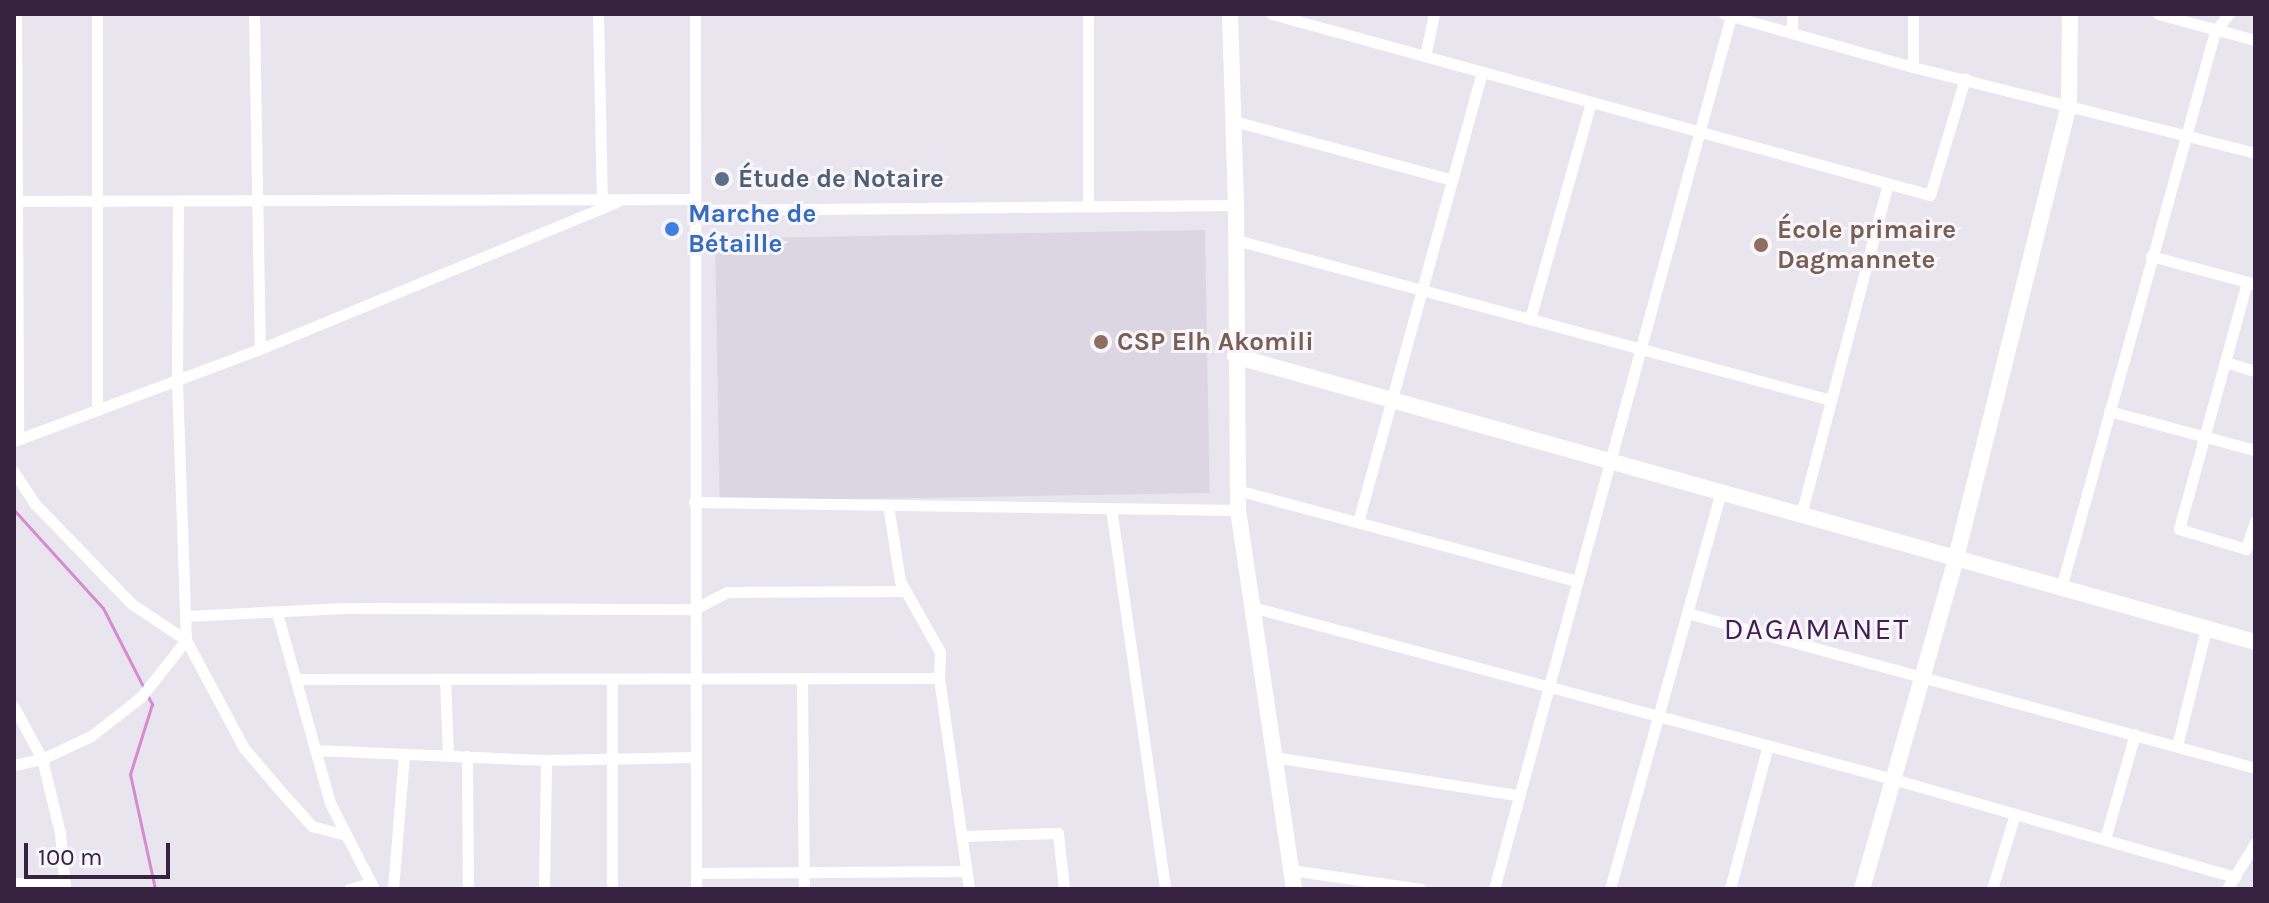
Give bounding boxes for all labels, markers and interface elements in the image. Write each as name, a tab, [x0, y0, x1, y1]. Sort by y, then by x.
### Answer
place label: Étude de Notaire	[738, 163, 944, 195]
marker: Étude de Notaire	[713, 170, 731, 188]
place label: Marche de Bétaille	[688, 198, 816, 260]
place label: École primaire Dagmannete	[1777, 214, 1956, 276]
marker: Marche de Bétaille	[663, 220, 681, 238]
marker: École primaire Dagmannete	[1752, 236, 1770, 254]
place label: CSP Elh Akomili	[1117, 326, 1314, 358]
marker: CSP Elh Akomili	[1092, 333, 1110, 351]
district label: DAGAMANET	[1724, 611, 1910, 647]
scale bar	[28, 827, 174, 877]
text: 100 m	[38, 843, 103, 871]

